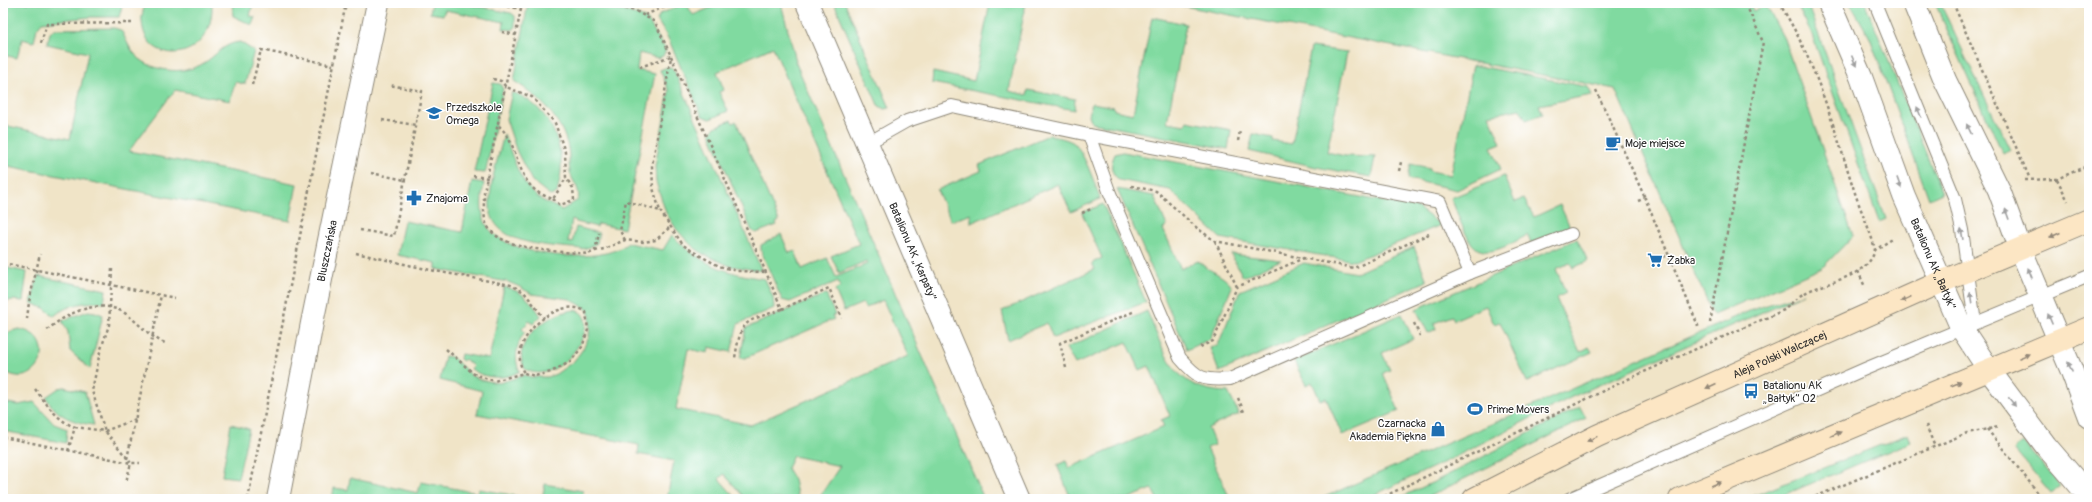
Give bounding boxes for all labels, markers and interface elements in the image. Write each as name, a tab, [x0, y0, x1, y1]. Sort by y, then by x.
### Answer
one-way arrow	[1851, 56, 1857, 67]
place label: Przedszkole Omega	[446, 101, 502, 127]
school or university icon: Przedszkole Omega	[425, 104, 443, 122]
one-way arrow	[1915, 105, 1921, 117]
one-way arrow	[1966, 123, 1972, 134]
cafe icon: Moje miejsce	[1604, 134, 1622, 152]
place label: Moje miejsce	[1625, 137, 1685, 150]
one-way arrow	[1897, 178, 1903, 190]
pharmacy icon: Znajoma	[405, 189, 423, 207]
place label: Znajoma	[426, 192, 468, 205]
street label: Batalionu AK „Karpaty”	[886, 200, 940, 303]
one-way arrow	[2004, 207, 2010, 219]
street label: Batalionu AK „Bałtyk”	[1908, 216, 1959, 312]
street label: Bluszczańska	[314, 219, 340, 283]
one-way arrow	[1959, 228, 1965, 240]
one-way arrow	[2049, 232, 2061, 238]
supermarket icon: Żabka	[1646, 251, 1664, 269]
place label: Żabka	[1667, 254, 1695, 267]
one-way arrow	[2027, 267, 2033, 279]
one-way arrow	[1968, 291, 1974, 304]
one-way arrow	[1901, 296, 1912, 302]
one-way arrow	[2046, 312, 2052, 324]
street label: Aleja Polski Walczącej	[1730, 328, 1828, 381]
one-way arrow	[2019, 353, 2030, 359]
one-way arrow	[2067, 361, 2073, 373]
place label: Batalionu AK „Bałtyk” 02	[1763, 379, 1822, 405]
one-way arrow	[1950, 381, 1961, 387]
bus stop icon: Batalionu AK „Bałtyk” 02	[1742, 382, 1760, 400]
one-way arrow	[1705, 383, 1716, 389]
one-way arrow	[2008, 396, 2016, 407]
sports icon: Prime Movers	[1466, 400, 1484, 418]
place label: Prime Movers	[1487, 403, 1549, 416]
place label: Czarnacka Akademia Piękna	[1349, 417, 1426, 443]
shop icon: Czarnacka Akademia Piękna	[1429, 420, 1447, 438]
one-way arrow	[1830, 431, 1841, 437]
one-way arrow	[1586, 436, 1598, 442]
one-way arrow	[1710, 481, 1721, 487]

